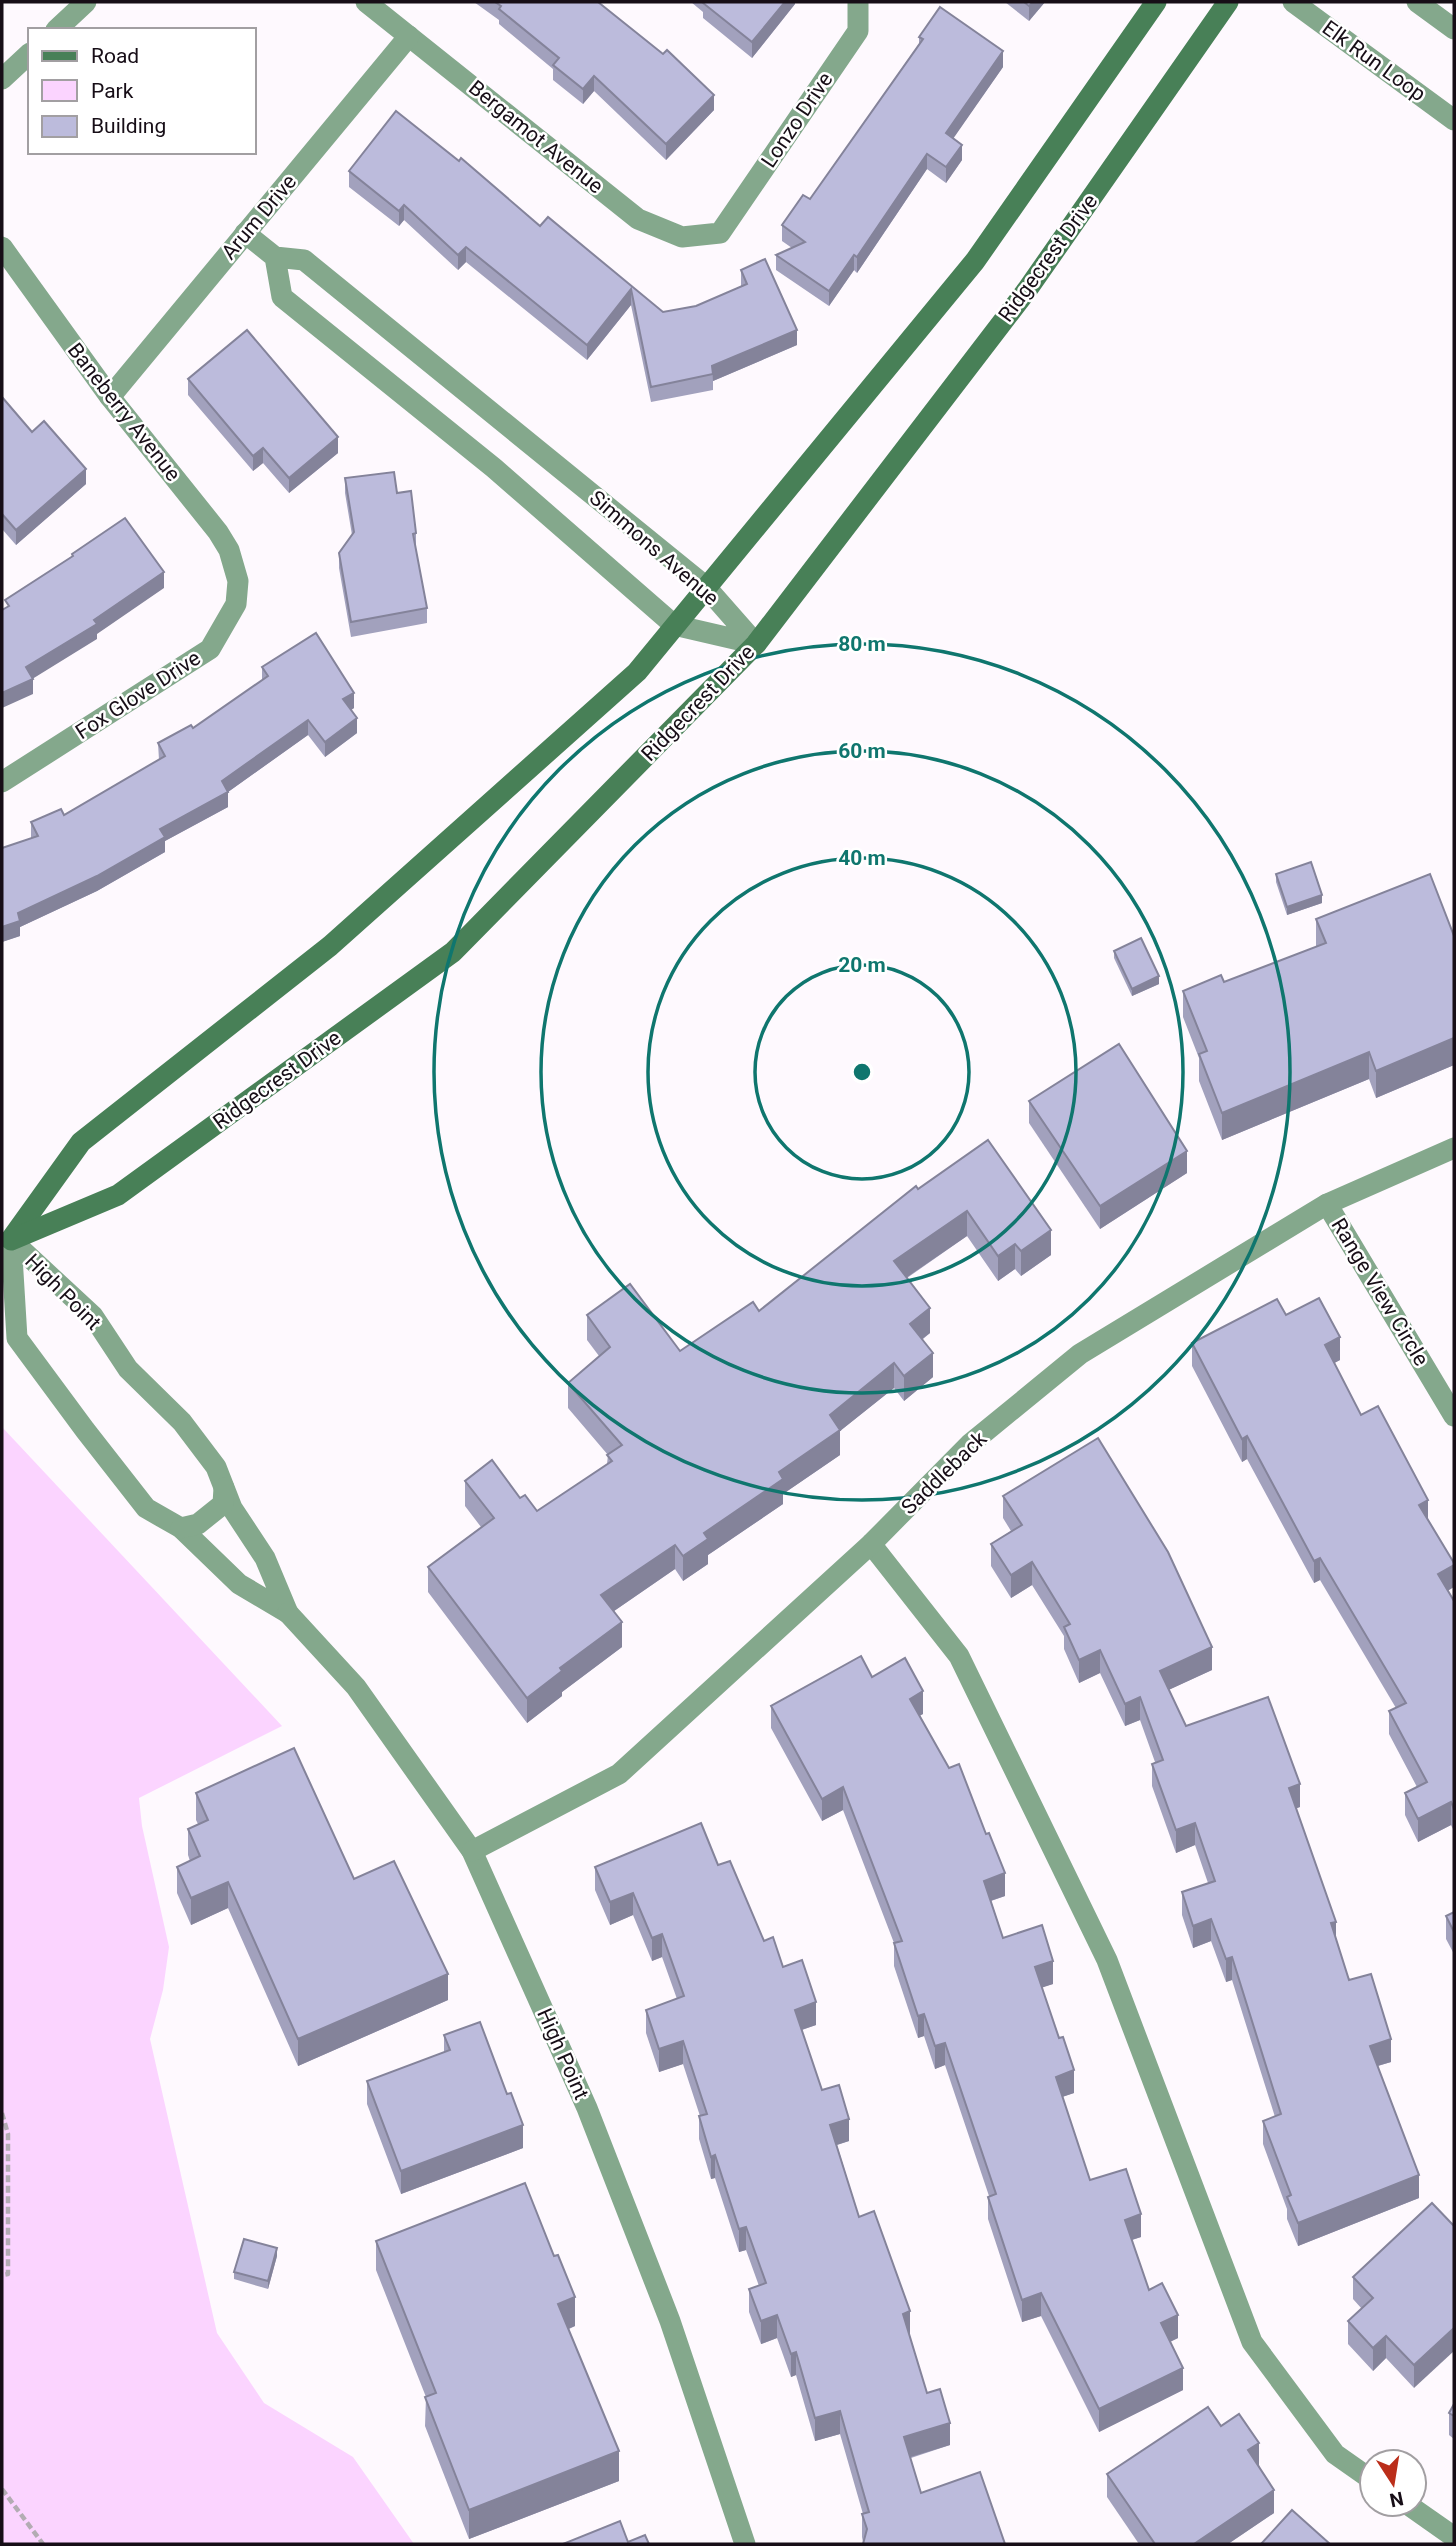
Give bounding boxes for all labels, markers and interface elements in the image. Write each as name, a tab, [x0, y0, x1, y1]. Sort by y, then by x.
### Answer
street label: Elk Run Loop	[1318, 16, 1430, 106]
legend	[28, 28, 256, 154]
text: Road	[91, 44, 139, 68]
street label: Lonzo Drive	[756, 68, 838, 172]
street label: Bergamot Avenue	[464, 76, 608, 198]
text: Park	[91, 79, 134, 103]
text: Building	[91, 114, 166, 138]
street label: Arum Drive	[217, 170, 301, 264]
street label: Ridgecrest Drive	[994, 189, 1102, 327]
street label: Baneberry Avenue	[63, 338, 185, 486]
street label: Simmons Avenue	[585, 486, 723, 610]
text: 80 m	[838, 632, 886, 656]
street label: Ridgecrest Drive	[637, 640, 759, 766]
street label: Fox Glove Drive	[71, 646, 205, 744]
text: 60 m	[838, 739, 886, 763]
text: 40 m	[838, 846, 886, 870]
text: 20 m	[838, 953, 886, 977]
street label: Ridgecrest Drive	[208, 1026, 346, 1134]
centre of rings	[850, 1060, 874, 1084]
street label: Range View Circle	[1327, 1214, 1433, 1370]
street label: High Point	[20, 1249, 106, 1335]
street label: Saddleback	[897, 1426, 992, 1519]
street label: High Point	[532, 2005, 594, 2103]
north arrow	[1358, 2448, 1428, 2518]
text: N	[1387, 2486, 1405, 2512]

